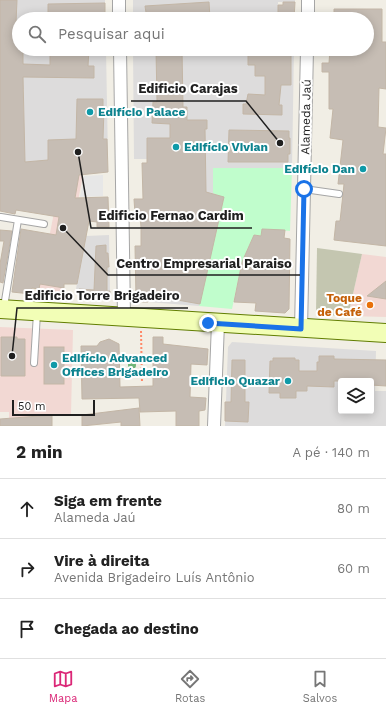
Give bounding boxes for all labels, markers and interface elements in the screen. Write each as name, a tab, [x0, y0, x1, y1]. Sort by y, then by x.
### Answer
search box	[12, 12, 374, 56]
icon: search	[26, 23, 48, 45]
text: Pesquisar aqui	[58, 25, 165, 43]
callout: Edificio Carajas	[131, 76, 246, 101]
street label: Alameda Jaú	[298, 79, 314, 155]
text: Edificio Carajas	[138, 81, 238, 96]
place label: Edifício Palace	[98, 105, 186, 119]
marker: Edifício Palace	[85, 107, 95, 117]
place label: Edifício Vivian	[184, 140, 268, 154]
marker: Edifício Vivian	[171, 142, 181, 152]
place label: Edifício Dan	[284, 162, 355, 176]
marker: Edifício Dan	[358, 164, 368, 174]
route start	[295, 180, 313, 198]
callout: Edificio Fernao Cardim	[91, 203, 252, 228]
text: Edificio Fernao Cardim	[98, 208, 244, 223]
callout: Centro Empresarial Paraiso	[108, 250, 300, 275]
text: Centro Empresarial Paraiso	[116, 256, 292, 271]
callout: Edificio Torre Brigadeiro	[17, 283, 188, 308]
text: Edificio Torre Brigadeiro	[25, 288, 180, 303]
place label: Toque de Café	[317, 291, 362, 319]
marker: Toque de Café	[365, 300, 375, 310]
route end	[199, 314, 217, 332]
place label: Edifício Advanced Offices Brigadeiro	[62, 351, 168, 379]
marker: Edifício Advanced Offices Brigadeiro	[49, 360, 59, 370]
place label: Edificio Quazar	[191, 374, 281, 388]
marker: Edificio Quazar	[283, 376, 293, 386]
map controls	[338, 378, 374, 414]
button: layers	[338, 378, 374, 414]
scale bar	[12, 398, 95, 417]
text: 50 m	[18, 400, 45, 413]
text: 2 min	[16, 442, 62, 462]
text: A pé · 140 m	[292, 445, 370, 460]
text: Siga em frente	[54, 492, 162, 510]
icon: ahead	[16, 498, 38, 520]
text: 80 m	[337, 501, 370, 516]
text: Alameda Jaú	[54, 510, 136, 525]
text: Vire à direita	[54, 552, 149, 570]
icon: right	[16, 558, 38, 580]
text: 60 m	[337, 561, 370, 576]
text: Avenida Brigadeiro Luís Antônio	[54, 570, 255, 585]
icon: arrive	[16, 618, 38, 640]
text: Chegada ao destino	[54, 620, 199, 638]
tab: Mapa	[49, 668, 77, 705]
tab: Rotas	[175, 668, 205, 705]
tab: Salvos	[303, 668, 337, 705]

